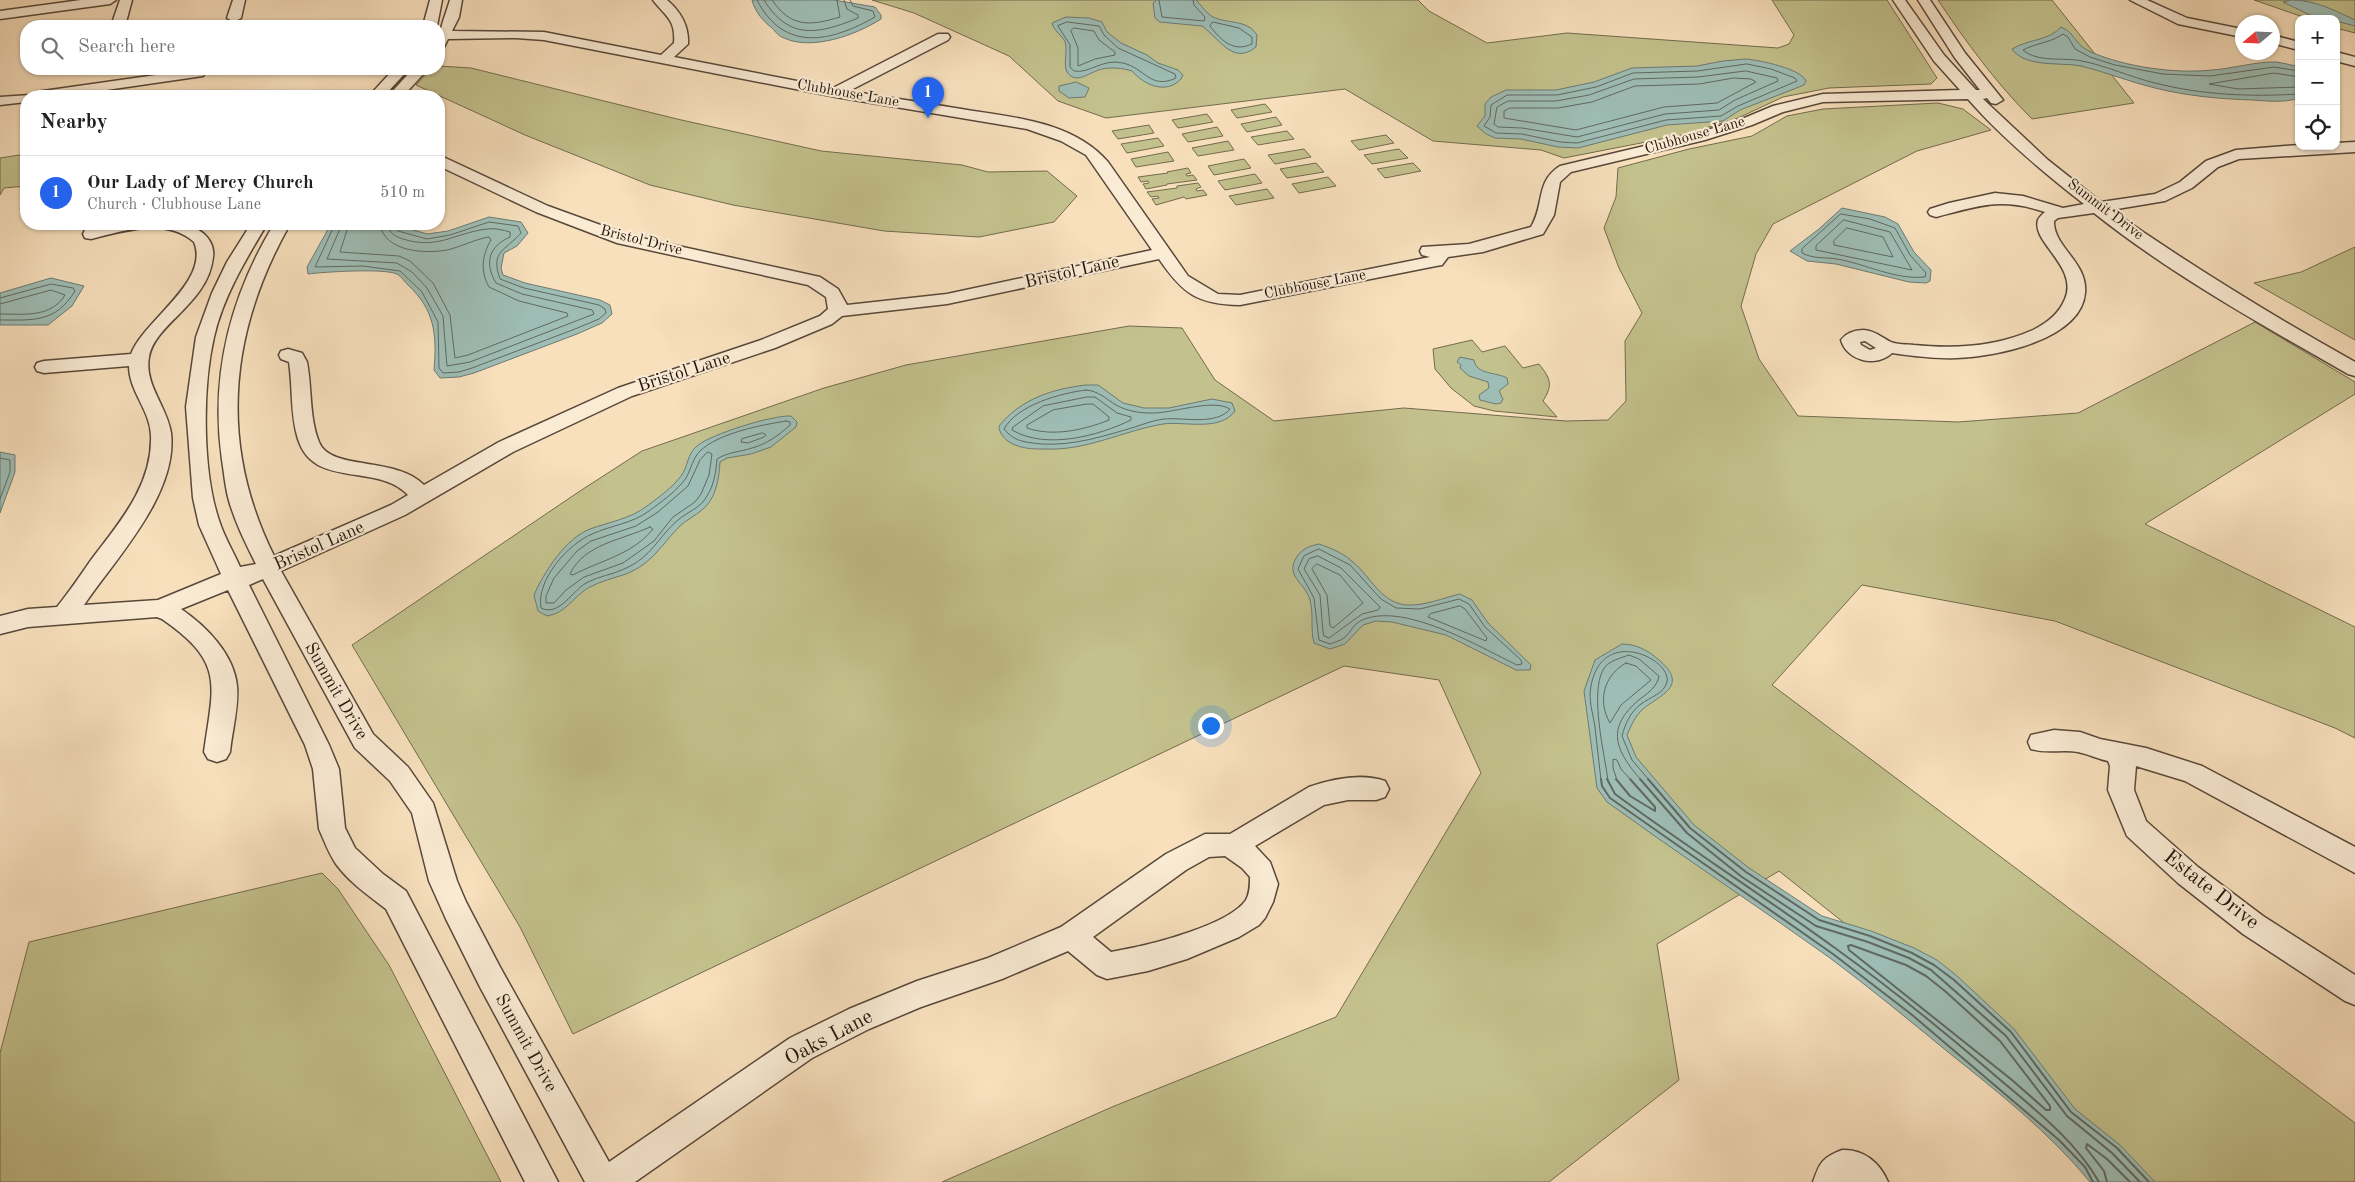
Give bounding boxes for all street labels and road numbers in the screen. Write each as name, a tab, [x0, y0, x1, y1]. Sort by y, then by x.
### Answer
street label: Clubhouse Lane	[796, 78, 900, 110]
street label: Clubhouse Lane	[1643, 115, 1747, 157]
street label: Summit Drive	[2064, 177, 2146, 243]
street label: Bristol Drive	[598, 224, 684, 258]
street label: Bristol Lane	[1023, 252, 1121, 292]
street label: Clubhouse Lane	[1263, 268, 1367, 302]
street label: Bristol Lane	[635, 349, 733, 395]
street label: Bristol Lane	[271, 518, 367, 574]
street label: Summit Drive	[301, 639, 371, 743]
street label: Estate Drive	[2159, 846, 2263, 934]
street label: Summit Drive	[492, 991, 560, 1095]
street label: Oaks Lane	[781, 1006, 877, 1070]

